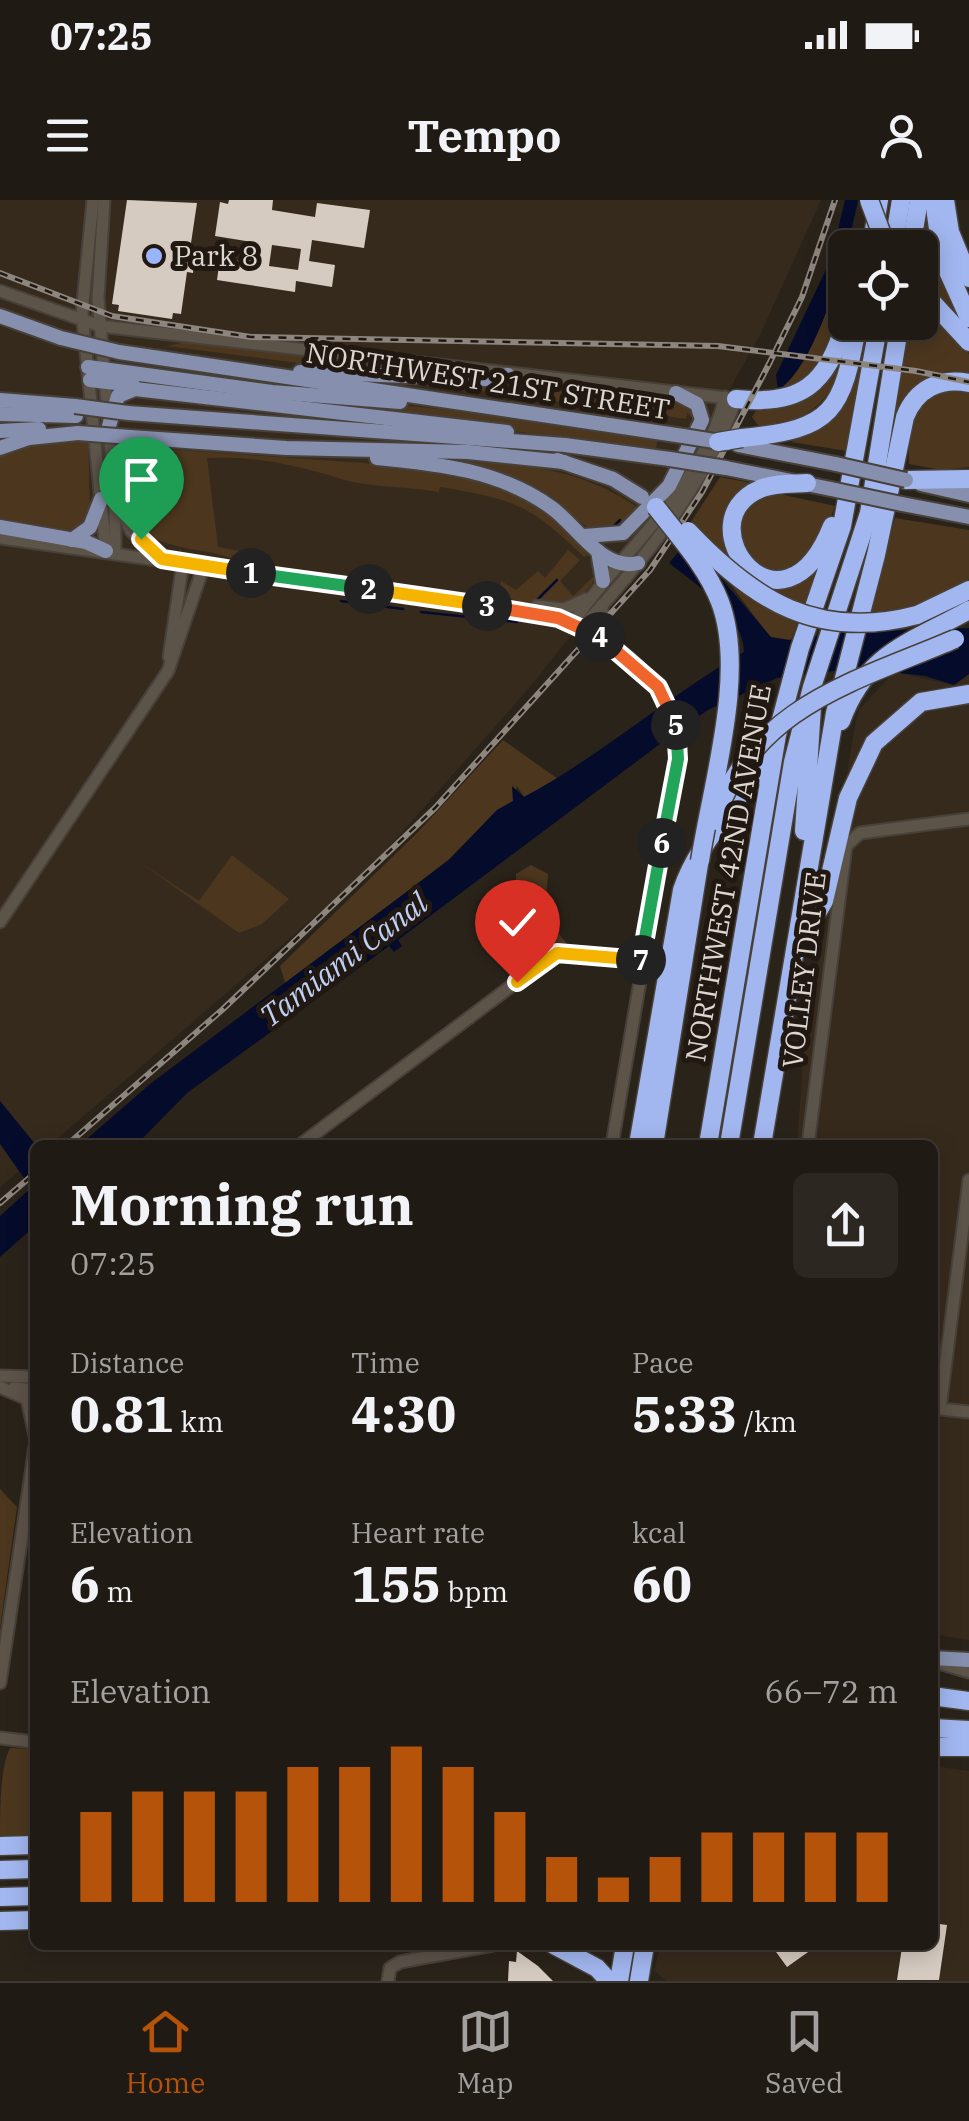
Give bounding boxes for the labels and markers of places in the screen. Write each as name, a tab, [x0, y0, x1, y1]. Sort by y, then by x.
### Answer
place label: Park 8	[174, 237, 258, 274]
marker: Park 8	[143, 245, 165, 267]
pin	[99, 437, 184, 540]
pin: 1	[226, 548, 276, 598]
pin: 2	[344, 564, 394, 614]
pin: 3	[462, 581, 512, 631]
pin: 4	[575, 612, 625, 662]
pin: 5	[651, 700, 701, 750]
pin: 6	[637, 818, 687, 868]
pin	[475, 880, 560, 983]
pin: 7	[616, 935, 666, 985]

